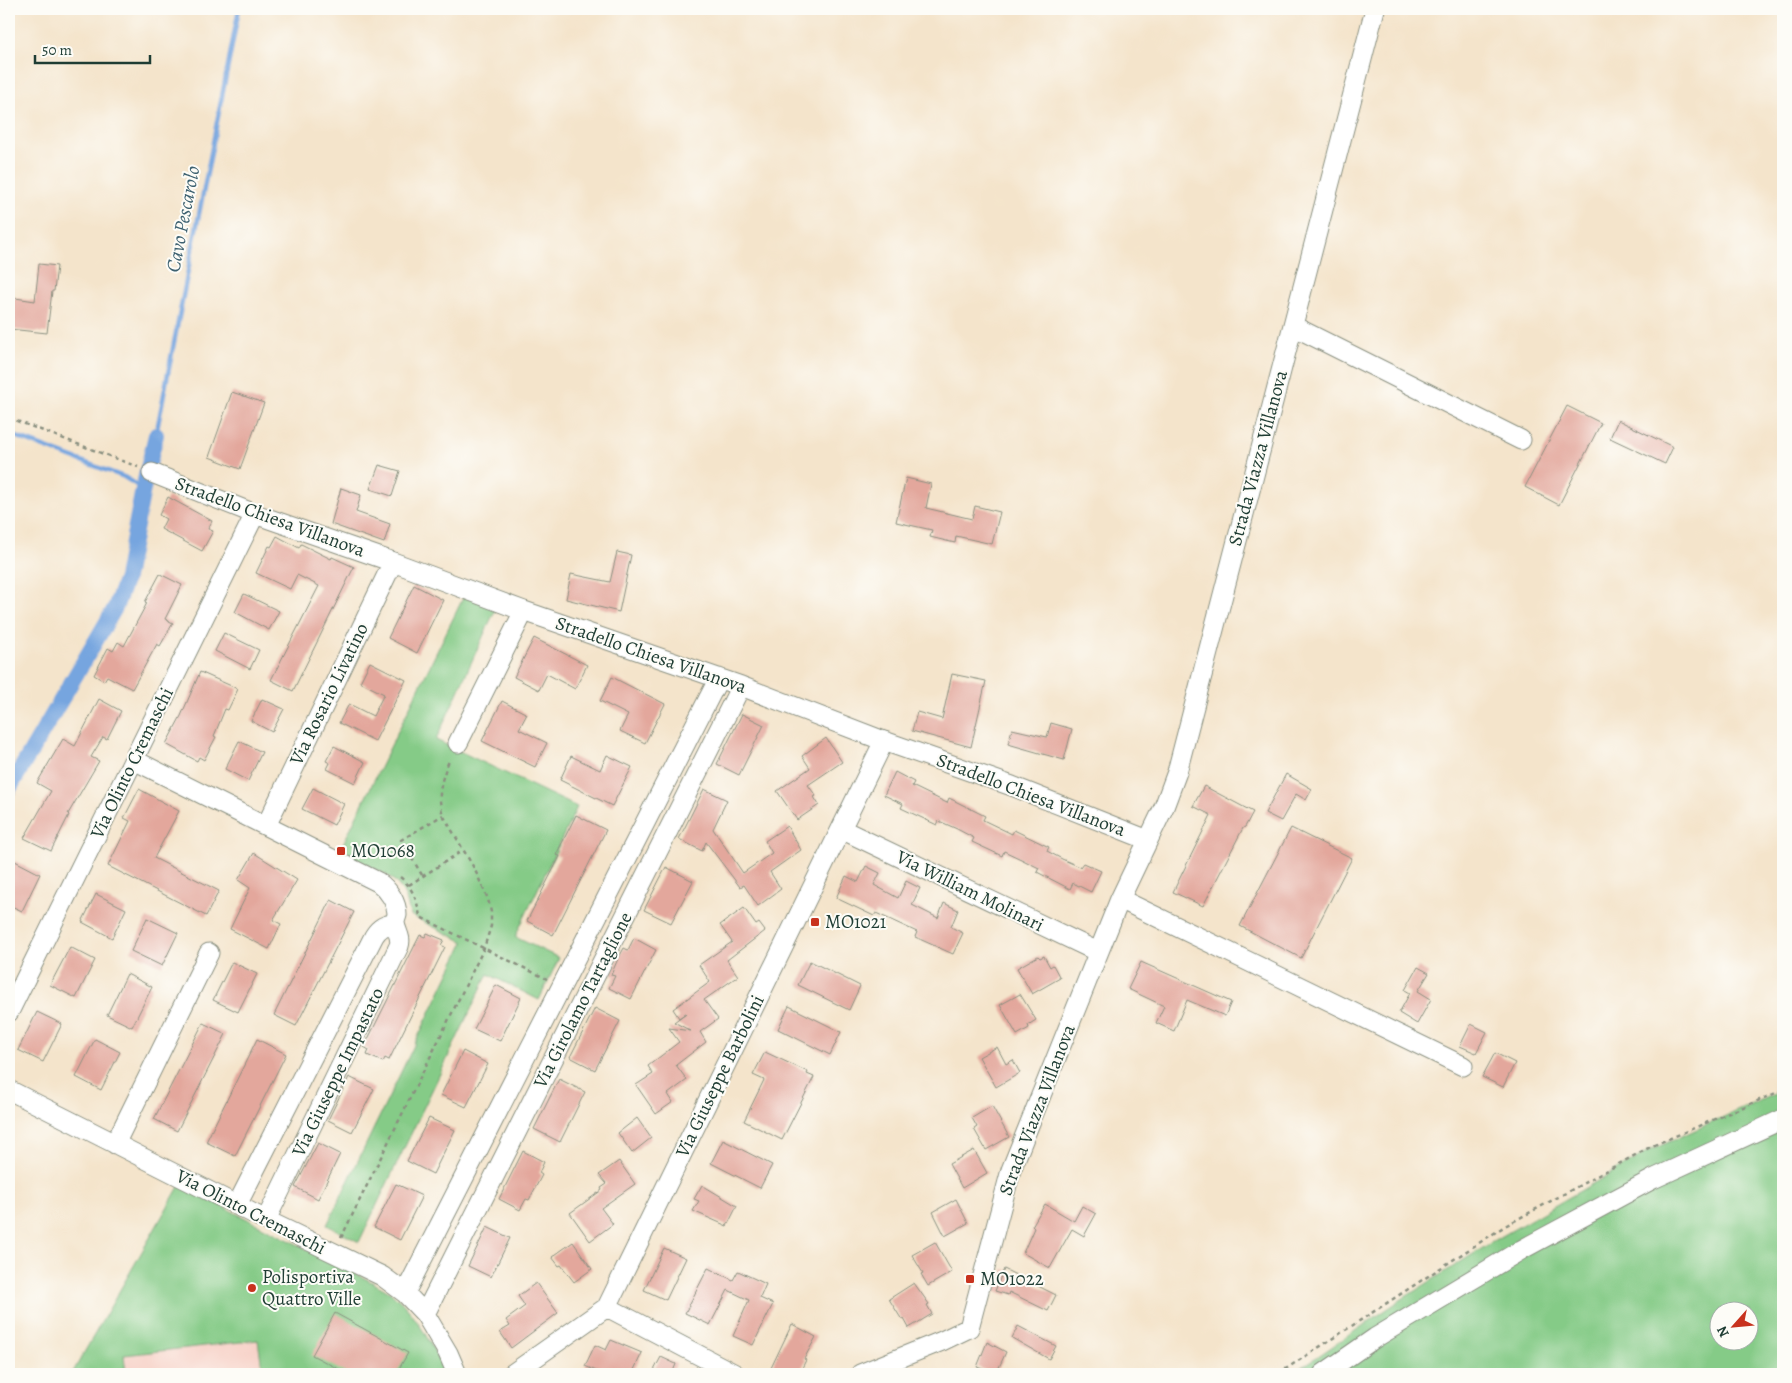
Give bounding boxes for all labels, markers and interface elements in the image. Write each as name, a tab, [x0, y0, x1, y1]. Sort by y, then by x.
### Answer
scale bar	[35, 32, 150, 64]
text: 50 m	[42, 40, 72, 60]
water label: Cavo Pescarolo	[159, 163, 207, 275]
street label: Strada Viazza Villanova	[1222, 367, 1294, 549]
street label: Stradello Chiesa Villanova	[171, 470, 369, 564]
street label: Stradello Chiesa Villanova	[552, 610, 750, 700]
street label: Via Rosario Livatino	[283, 619, 375, 770]
street label: Via Olinto Cremaschi	[84, 683, 180, 844]
street label: Stradello Chiesa Villanova	[933, 747, 1129, 843]
place label: MO1068	[351, 838, 415, 864]
street label: Via William Molinari	[891, 844, 1048, 938]
marker: MO1068	[335, 845, 347, 857]
street label: Via Girolamo Tartaglione	[527, 908, 639, 1093]
place label: MO1021	[825, 909, 887, 935]
marker: MO1021	[809, 916, 821, 928]
street label: Via Giuseppe Impastato	[285, 983, 390, 1162]
street label: Via Giuseppe Barbolini	[669, 990, 771, 1162]
street label: Strada Viazza Villanova	[992, 1021, 1082, 1199]
street label: Via Olinto Cremaschi	[171, 1163, 330, 1261]
place label: Polisportiva Quattro Ville	[262, 1264, 361, 1312]
place label: MO1022	[980, 1266, 1044, 1292]
marker: MO1022	[964, 1273, 976, 1285]
marker: Polisportiva Quattro Ville	[246, 1282, 258, 1294]
north arrow	[1710, 1300, 1760, 1350]
text: N	[1712, 1323, 1734, 1341]

